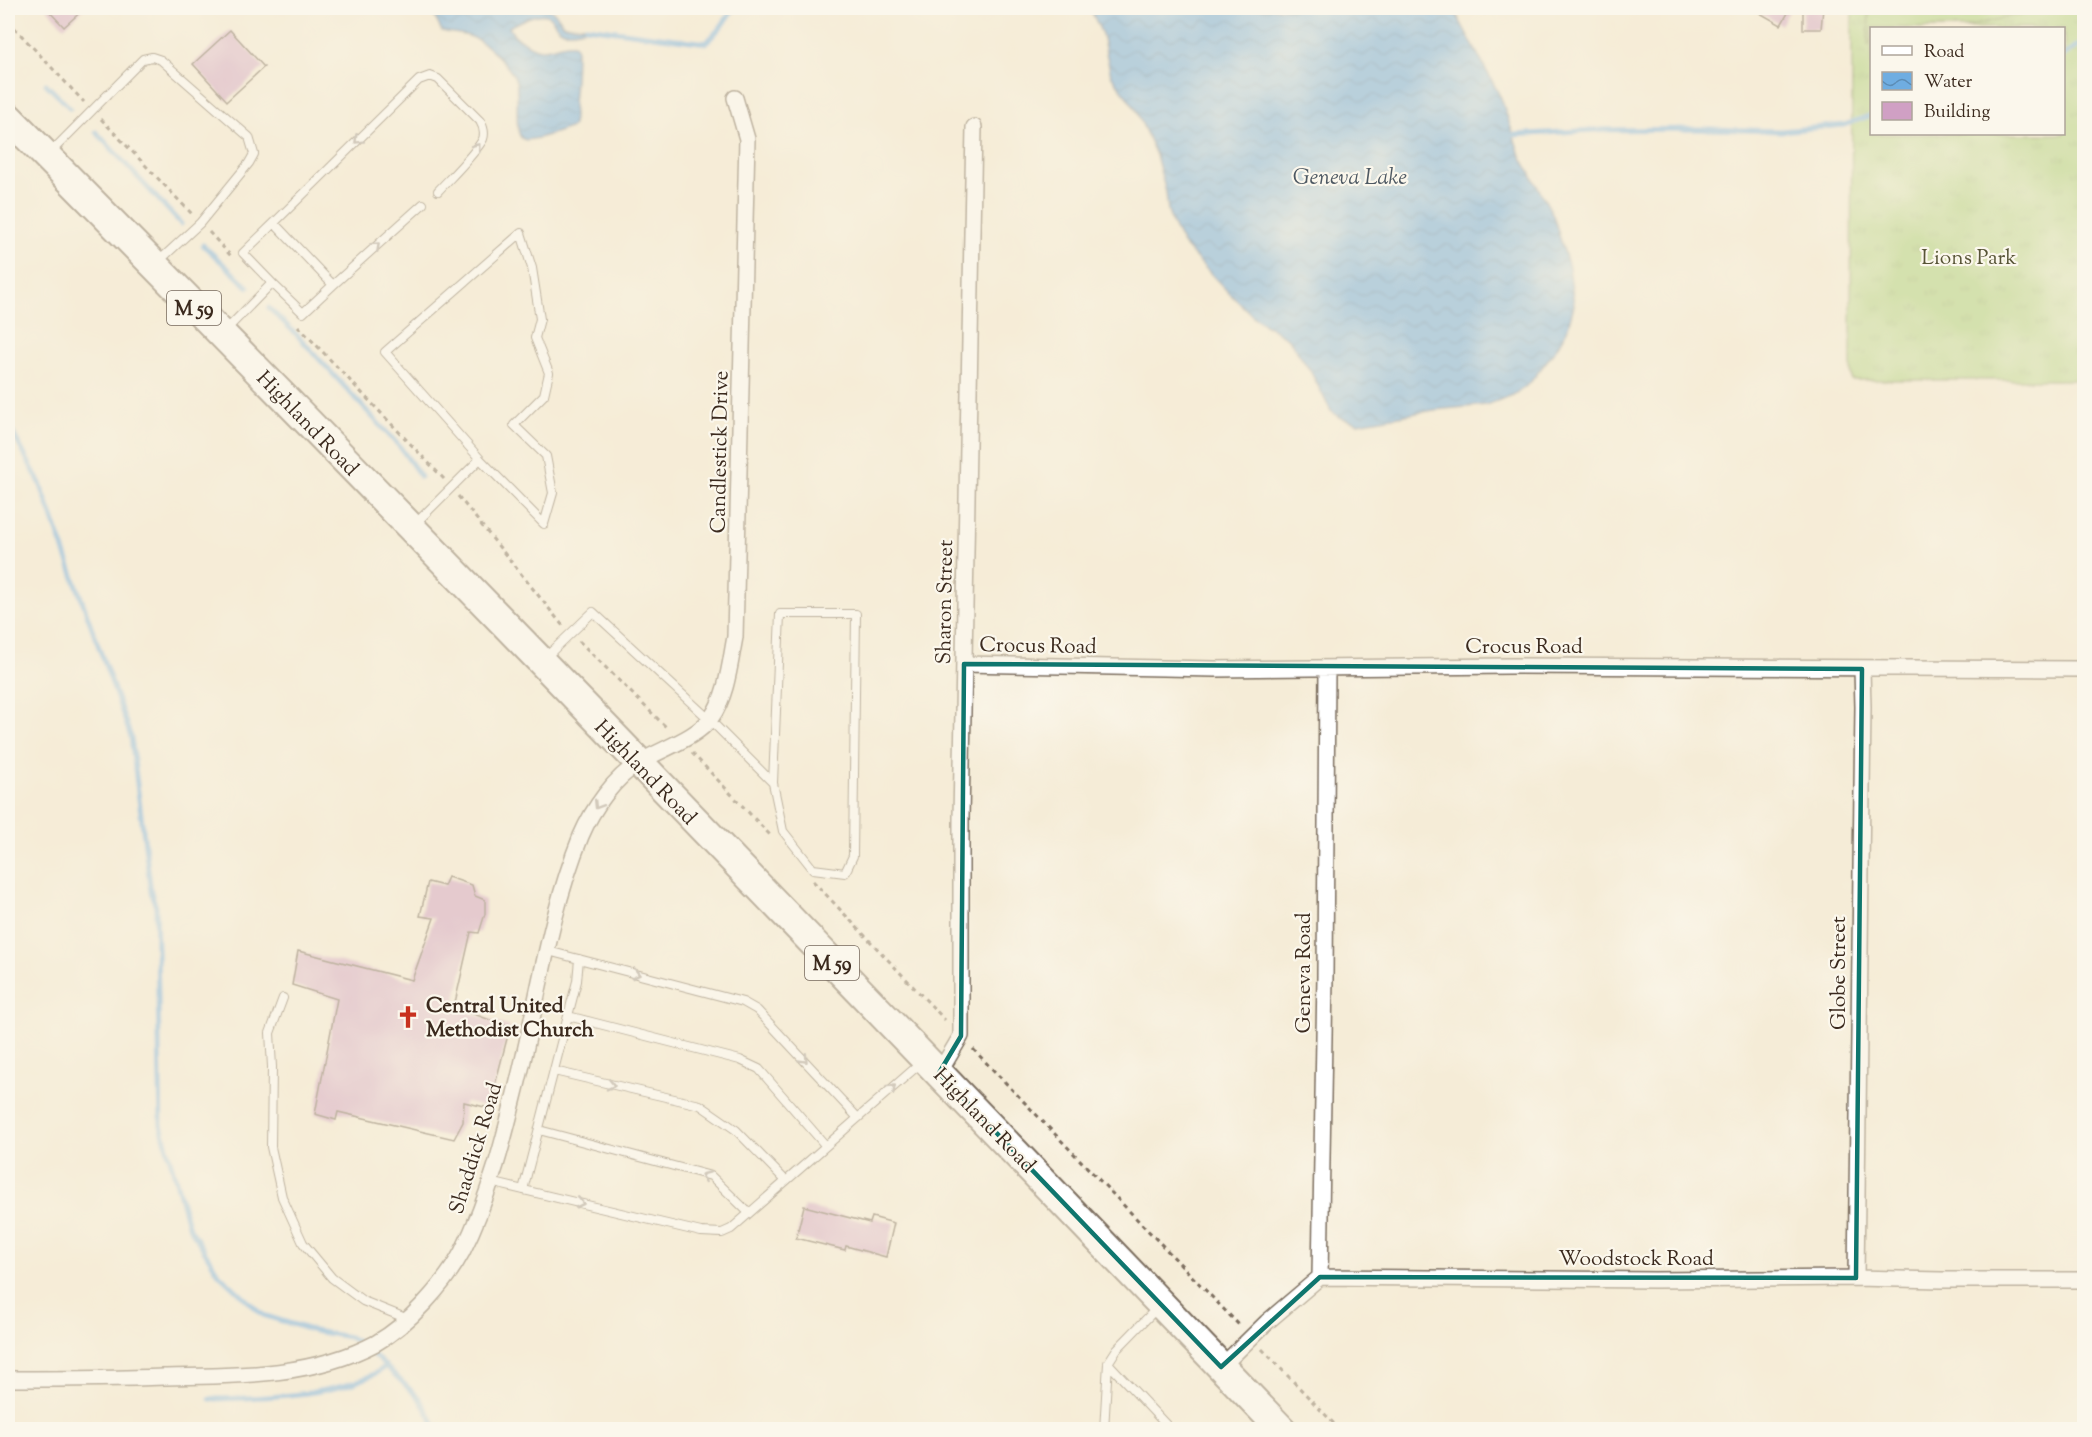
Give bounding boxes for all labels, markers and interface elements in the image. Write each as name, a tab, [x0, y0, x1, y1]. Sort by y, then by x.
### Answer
legend	[1870, 27, 2065, 135]
text: Road	[1924, 40, 1964, 66]
text: Water	[1924, 70, 1973, 96]
text: Building	[1924, 100, 1990, 126]
one-way arrow	[354, 133, 365, 144]
one-way arrow	[469, 143, 480, 154]
water label: Geneva Lake	[1293, 163, 1407, 195]
one-way arrow	[369, 242, 380, 253]
park label: Lions Park	[1921, 244, 2017, 274]
road number: M 59	[167, 291, 221, 325]
street label: Highland Road	[248, 365, 365, 484]
street label: Candlestick Drive	[705, 370, 737, 534]
street label: Sharon Street	[930, 539, 962, 665]
street label: Crocus Road	[979, 631, 1097, 663]
street label: Crocus Road	[1465, 633, 1583, 663]
street label: Highland Road	[586, 714, 703, 833]
one-way arrow	[594, 799, 606, 809]
street label: Geneva Road	[1290, 912, 1320, 1033]
street label: Globe Street	[1825, 916, 1855, 1030]
road number: M 59	[805, 946, 859, 980]
one-way arrow	[630, 966, 640, 979]
place label: Central United Methodist Church	[426, 992, 595, 1046]
church icon: Central United Methodist Church	[395, 1004, 421, 1030]
one-way arrow	[796, 1052, 807, 1063]
street label: Highland Road	[925, 1062, 1042, 1181]
one-way arrow	[605, 1077, 615, 1090]
street label: Shaddick Road	[443, 1079, 511, 1218]
one-way arrow	[885, 1085, 896, 1096]
one-way arrow	[701, 1171, 712, 1183]
one-way arrow	[575, 1196, 585, 1209]
street label: Woodstock Road	[1558, 1245, 1714, 1275]

